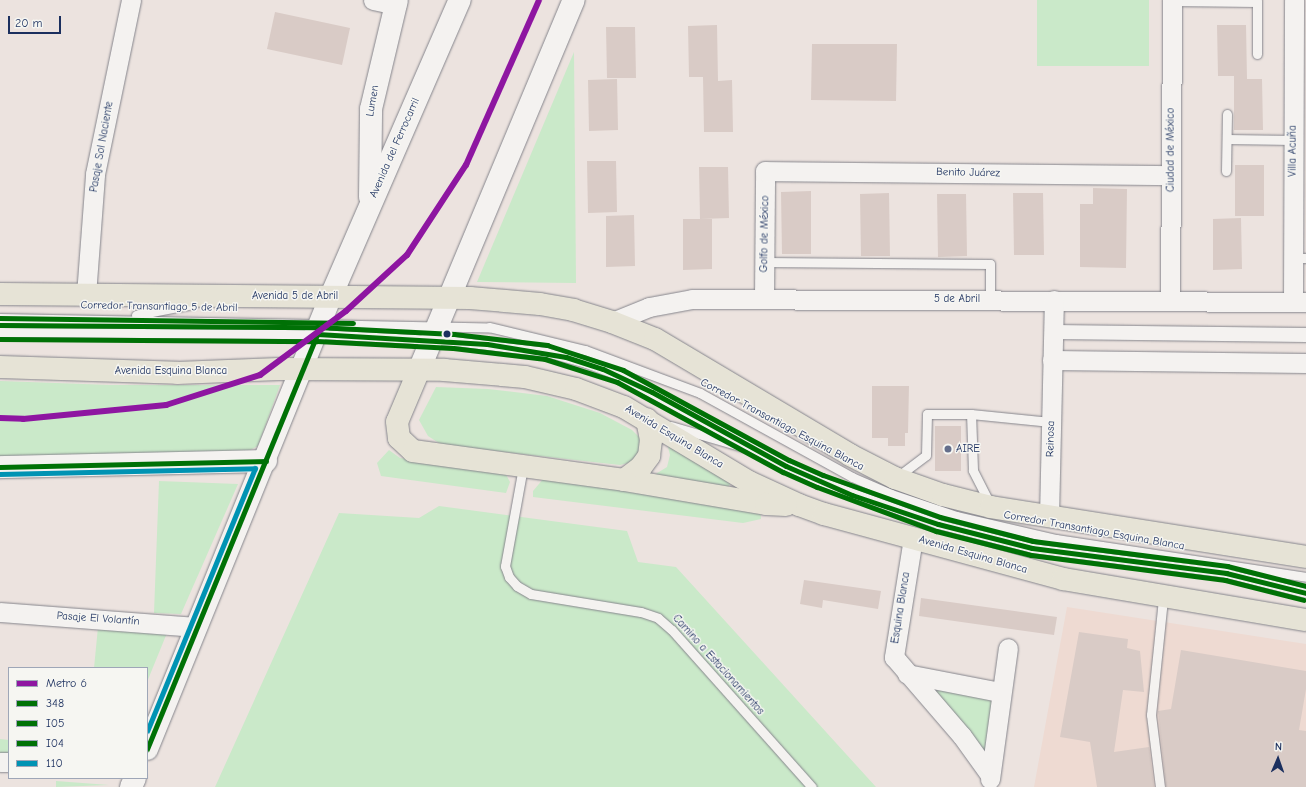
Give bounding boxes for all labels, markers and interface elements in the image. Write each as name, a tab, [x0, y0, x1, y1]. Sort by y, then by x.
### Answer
scale bar	[10, 8, 63, 34]
text: 20 m	[15, 16, 43, 30]
street label: Lumen	[364, 84, 382, 118]
street label: Avenida del Ferrocarril	[367, 96, 423, 200]
street label: Pasaje Sol Naciente	[88, 101, 116, 193]
street label: Ciudad de México	[1164, 108, 1178, 192]
street label: Villa Acuña	[1286, 125, 1300, 177]
street label: Benito Juárez	[936, 166, 1000, 180]
street label: Golfo de México	[758, 195, 772, 273]
street label: Avenida 5 de Abril	[252, 289, 338, 303]
street label: 5 de Abril	[934, 292, 980, 306]
street label: Corredor Transantiago 5 de Abril	[80, 299, 238, 315]
unlabelled marker	[442, 329, 452, 339]
street label: Avenida Esquina Blanca	[115, 364, 227, 378]
street label: Corredor Transantiago Esquina Blanca	[698, 376, 866, 474]
street label: Avenida Esquina Blanca	[622, 402, 726, 472]
street label: Reinosa	[1044, 421, 1058, 457]
place label: AIRE	[956, 442, 980, 456]
marker: AIRE	[943, 444, 953, 454]
street label: Corredor Transantiago Esquina Blanca	[1003, 509, 1185, 553]
street label: Avenida Esquina Blanca	[917, 533, 1029, 577]
street label: Esquina Blanca	[889, 571, 913, 645]
street label: Pasaje El Volantín	[56, 610, 140, 628]
street label: Camino a Estacionamientos	[669, 612, 767, 718]
legend	[8, 667, 148, 779]
text: Metro 6	[46, 676, 87, 690]
text: 348	[46, 696, 64, 710]
text: I05	[46, 716, 65, 730]
text: I04	[46, 736, 64, 750]
north arrow	[1258, 739, 1298, 779]
text: N	[1275, 740, 1282, 753]
text: 110	[46, 756, 63, 770]

